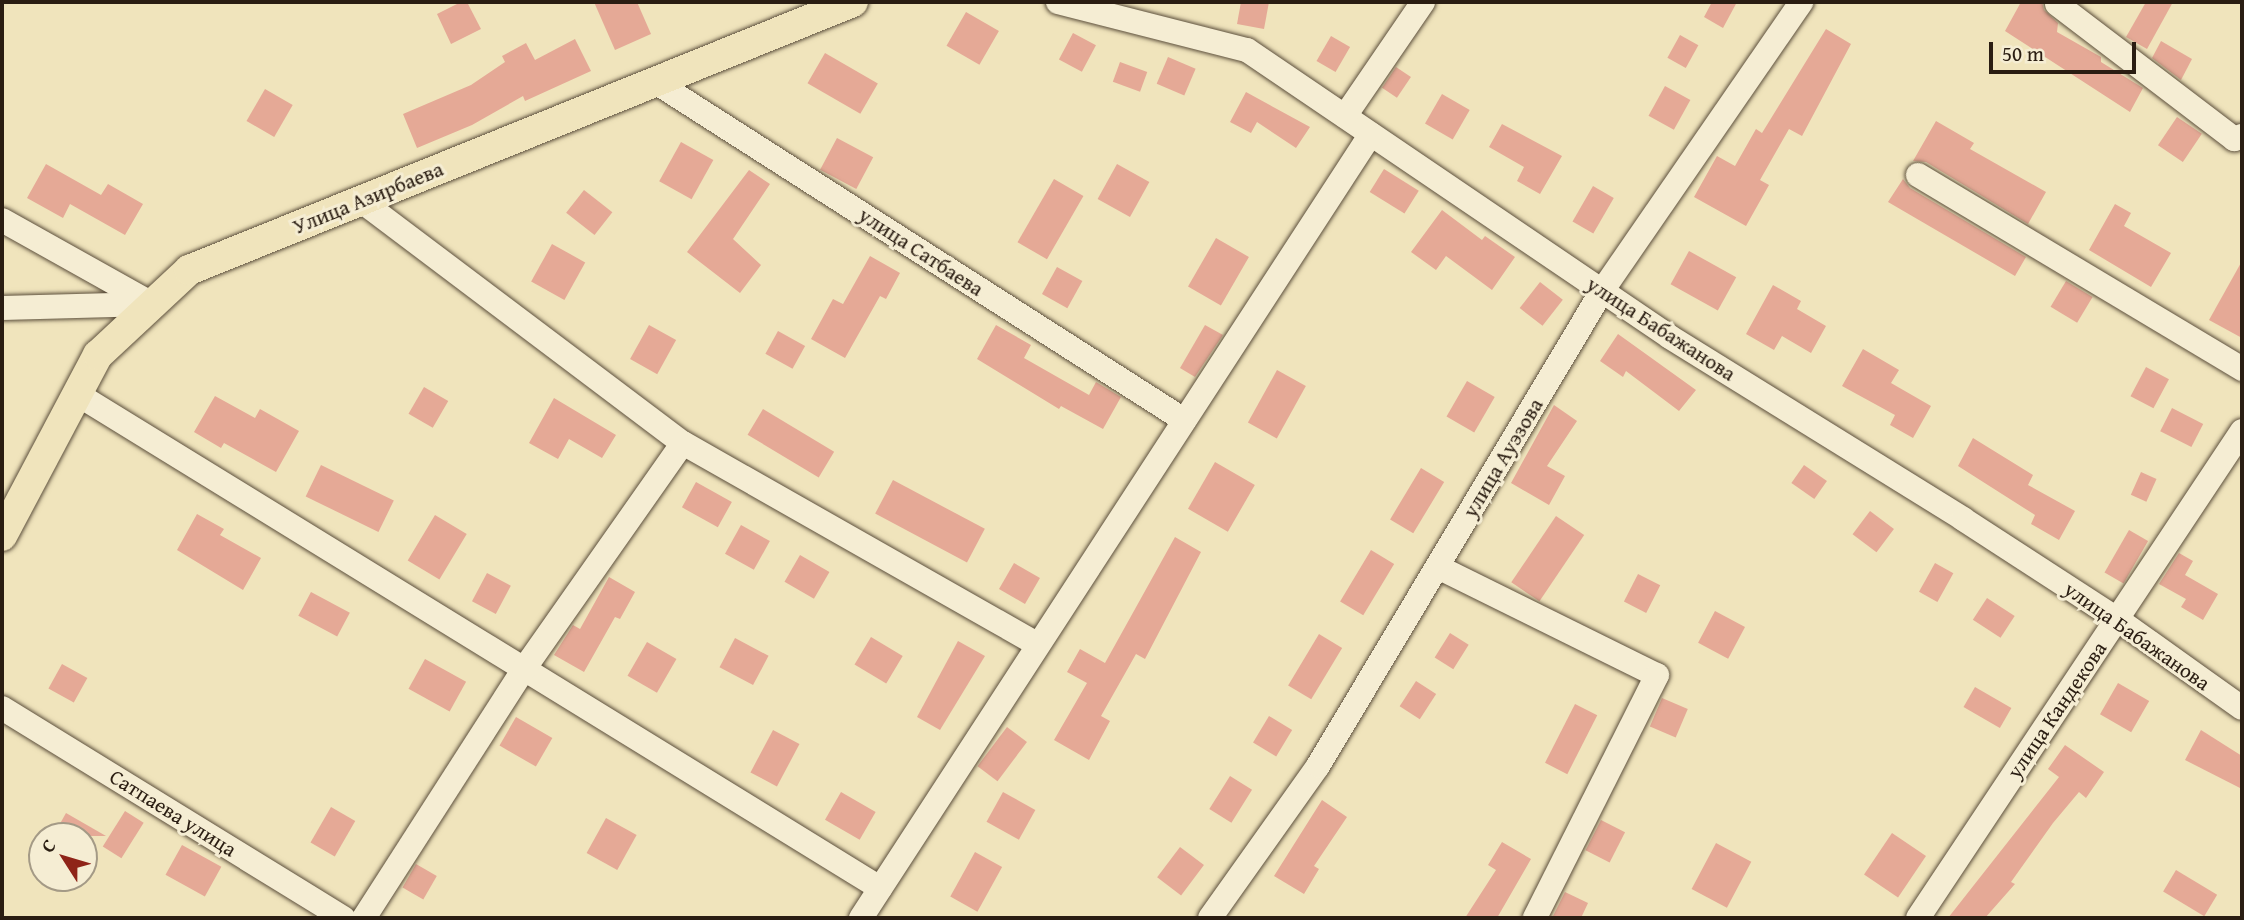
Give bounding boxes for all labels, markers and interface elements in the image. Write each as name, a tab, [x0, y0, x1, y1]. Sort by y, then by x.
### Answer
scale bar	[1992, 28, 2139, 72]
text: 50 m	[2002, 38, 2044, 69]
street label: Улица Азирбаева	[289, 156, 447, 240]
street label: улица Сатбаева	[854, 202, 988, 302]
street label: улица Бабажанова	[1582, 271, 1740, 387]
street label: улица Ауэзова	[1458, 394, 1548, 522]
street label: улица Бабажанова	[2059, 576, 2215, 696]
street label: улица Кандекова	[2002, 637, 2112, 783]
street label: Сатпаева улица	[105, 764, 241, 862]
north arrow	[28, 822, 98, 892]
text: С	[33, 833, 62, 858]

